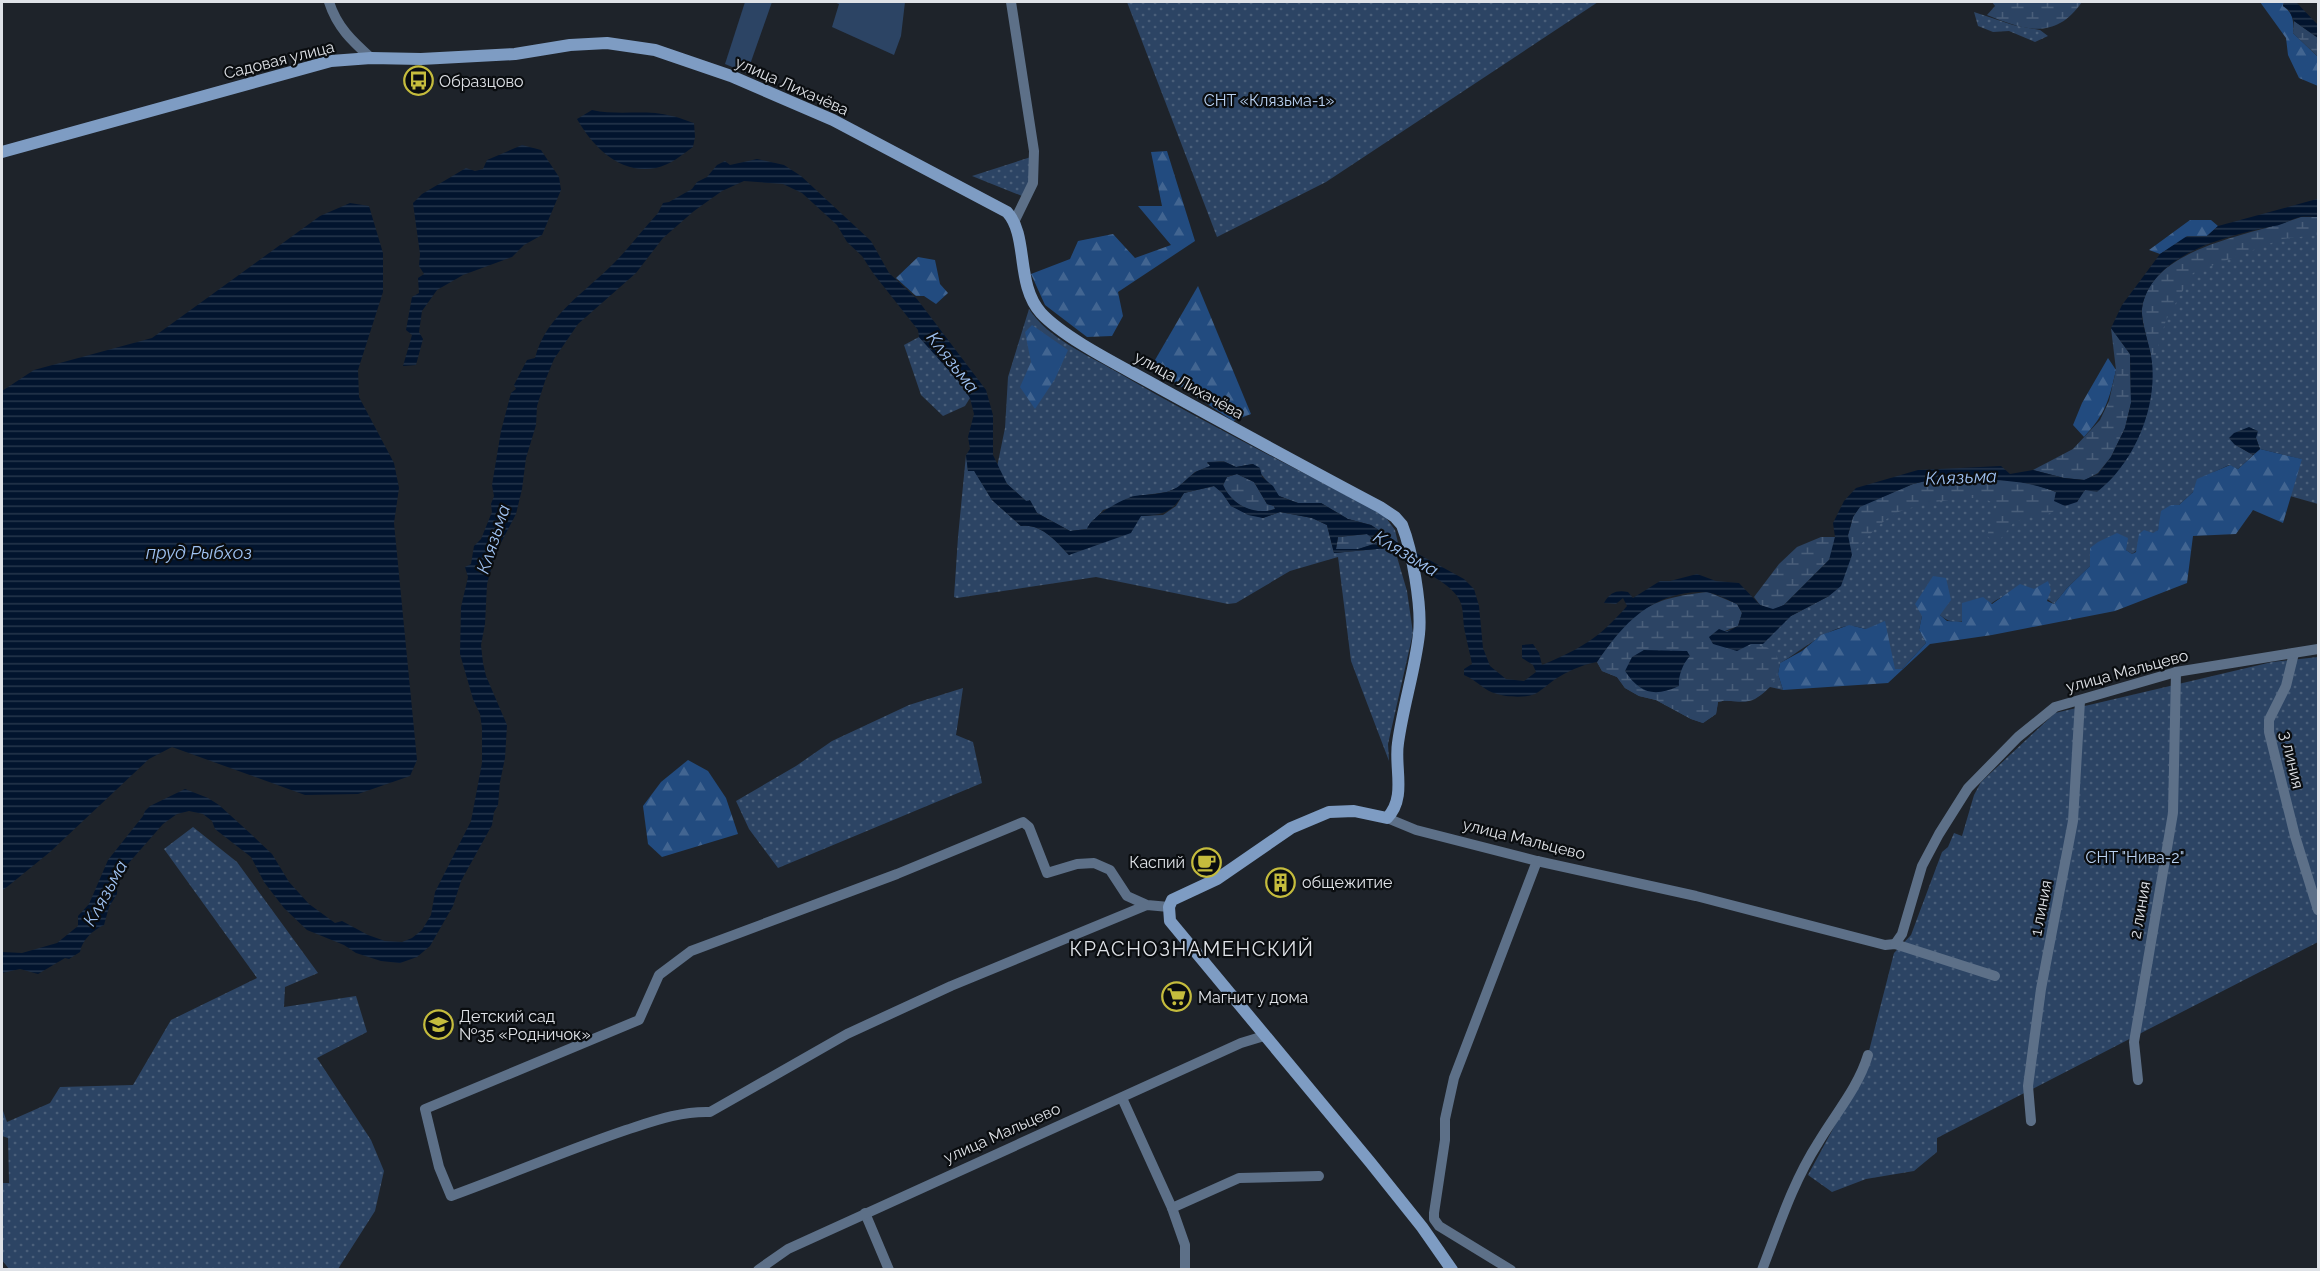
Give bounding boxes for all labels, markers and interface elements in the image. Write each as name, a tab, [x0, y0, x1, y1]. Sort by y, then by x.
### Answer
street label: Садовая улица	[222, 37, 336, 83]
street label: улица Лихачёва	[732, 52, 852, 120]
bus stop icon: Образцово	[402, 65, 434, 97]
place label: Образцово	[439, 72, 524, 91]
park label: СНТ «Клязьма-1»	[1204, 91, 1334, 110]
water label: Клязьма	[923, 327, 983, 397]
street label: улица Лихачёва	[1131, 347, 1247, 423]
water label: Клязьма	[1925, 465, 1997, 489]
water label: Клязьма	[472, 501, 514, 576]
water label: Клязьма	[1370, 526, 1442, 581]
water label: пруд Рыбхоз	[146, 542, 252, 563]
street label: улица Мальцево	[2064, 646, 2190, 696]
street label: 3 линия	[2276, 729, 2308, 791]
street label: улица Мальцево	[1461, 815, 1587, 863]
cafe icon: Каспий	[1190, 846, 1222, 878]
park label: СНТ "Нива-2"	[2086, 848, 2184, 867]
place label: Каспий	[1129, 853, 1185, 872]
water label: Клязьма	[78, 856, 132, 929]
building icon: общежитие	[1265, 866, 1297, 898]
place label: общежитие	[1302, 873, 1392, 892]
street label: 1 линия	[2026, 878, 2056, 938]
street label: 2 линия	[2126, 880, 2154, 940]
district label: КРАСНОЗНАМЕНСКИЙ	[1069, 937, 1315, 961]
supermarket icon: Магнит у дома	[1161, 981, 1193, 1013]
place label: Магнит у дома	[1198, 988, 1308, 1007]
place label: Детский сад №35 «Родничок»	[459, 1007, 591, 1044]
school or university icon: Детский сад №35 «Родничок»	[422, 1009, 454, 1041]
street label: улица Мальцево	[941, 1099, 1063, 1167]

